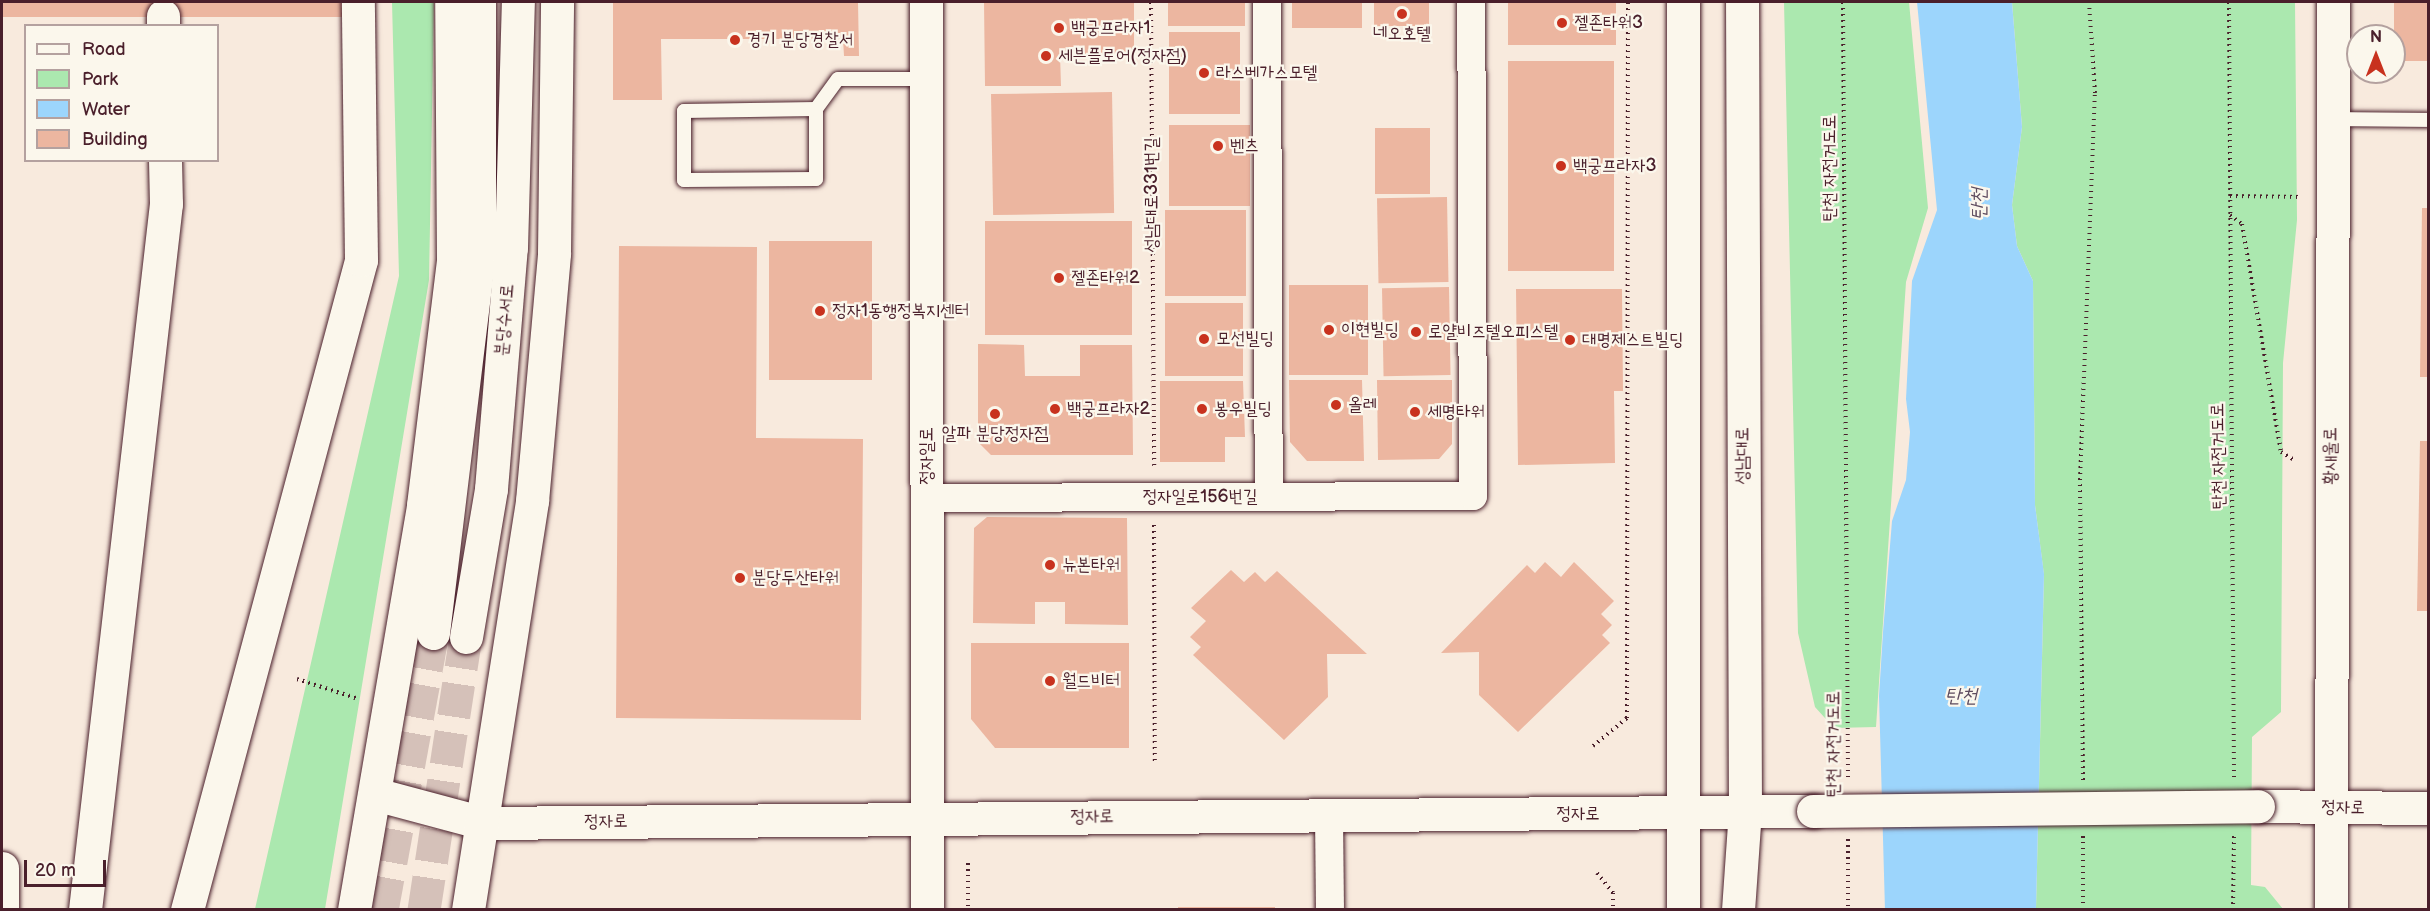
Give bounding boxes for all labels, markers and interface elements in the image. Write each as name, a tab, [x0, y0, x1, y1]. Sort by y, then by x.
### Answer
marker: 네오호텔	[1395, 7, 1409, 21]
place label: 젤존타워3	[1574, 12, 1643, 34]
marker: 젤존타워3	[1555, 16, 1569, 30]
place label: 백궁프라자1	[1071, 17, 1150, 39]
marker: 백궁프라자1	[1052, 21, 1066, 35]
place label: 네오호텔	[1373, 23, 1431, 45]
legend	[24, 24, 219, 162]
north arrow	[2346, 24, 2406, 84]
text: N	[2370, 28, 2382, 47]
place label: 경기 분당경찰서	[747, 29, 853, 51]
marker: 경기 분당경찰서	[728, 33, 742, 47]
text: Road	[82, 39, 126, 60]
place label: 세븐플로어(정자점)	[1058, 45, 1187, 67]
marker: 세븐플로어(정자점)	[1039, 49, 1053, 63]
place label: 라스베가스모텔	[1216, 62, 1317, 84]
marker: 라스베가스모텔	[1197, 66, 1211, 80]
text: Park	[82, 69, 118, 90]
text: Water	[82, 99, 130, 120]
street label: 탄천 자전거도로	[1819, 115, 1841, 221]
text: Building	[82, 129, 148, 150]
place label: 벤츠	[1230, 135, 1259, 157]
street label: 성남대로331번길	[1141, 137, 1163, 253]
marker: 벤츠	[1211, 139, 1225, 153]
place label: 백궁프라자3	[1573, 155, 1656, 177]
marker: 백궁프라자3	[1554, 159, 1568, 173]
water label: 탄천	[1967, 188, 1991, 220]
place label: 젤존타워2	[1071, 267, 1140, 289]
marker: 젤존타워2	[1052, 271, 1066, 285]
street label: 분당수서로	[491, 283, 519, 357]
place label: 정자1동행정복지센터	[832, 300, 969, 322]
marker: 정자1동행정복지센터	[813, 304, 827, 318]
place label: 이현빌딩	[1341, 319, 1399, 341]
place label: 로얄비즈텔오피스텔	[1428, 321, 1558, 343]
marker: 이현빌딩	[1322, 323, 1336, 337]
marker: 로얄비즈텔오피스텔	[1409, 325, 1423, 339]
place label: 모선빌딩	[1216, 328, 1274, 350]
place label: 대명제스트빌딩	[1582, 329, 1683, 351]
marker: 모선빌딩	[1197, 332, 1211, 346]
marker: 대명제스트빌딩	[1563, 333, 1577, 347]
place label: 올레	[1348, 394, 1377, 416]
place label: 백궁프라자2	[1067, 398, 1150, 420]
place label: 봉우빌딩	[1214, 398, 1272, 420]
marker: 올레	[1329, 398, 1343, 412]
place label: 세명타워	[1427, 401, 1485, 423]
marker: 백궁프라자2	[1048, 402, 1062, 416]
marker: 봉우빌딩	[1195, 402, 1209, 416]
street label: 탄천 자전거도로	[2207, 403, 2231, 509]
marker: 세명타워	[1408, 405, 1422, 419]
marker: 알파 분당정자점	[988, 407, 1002, 421]
place label: 알파 분당정자점	[942, 423, 1048, 445]
street label: 정자일로	[916, 427, 938, 485]
street label: 성남대로	[1732, 427, 1754, 485]
street label: 황새울로	[2320, 427, 2342, 485]
street label: 정자일로156번길	[1142, 486, 1258, 508]
place label: 뉴본타워	[1062, 554, 1120, 576]
marker: 뉴본타워	[1043, 558, 1057, 572]
place label: 분당두산타워	[752, 567, 839, 589]
marker: 분당두산타워	[733, 571, 747, 585]
place label: 월드비터	[1062, 670, 1120, 692]
marker: 월드비터	[1043, 674, 1057, 688]
water label: 탄천	[1945, 684, 1977, 708]
street label: 탄천 자전거도로	[1823, 691, 1845, 797]
street label: 정자로	[2321, 797, 2365, 819]
street label: 정자로	[1556, 803, 1600, 825]
street label: 정자로	[1070, 806, 1114, 828]
street label: 정자로	[584, 811, 628, 833]
scale bar	[27, 848, 110, 886]
text: 20 m	[35, 860, 76, 881]

